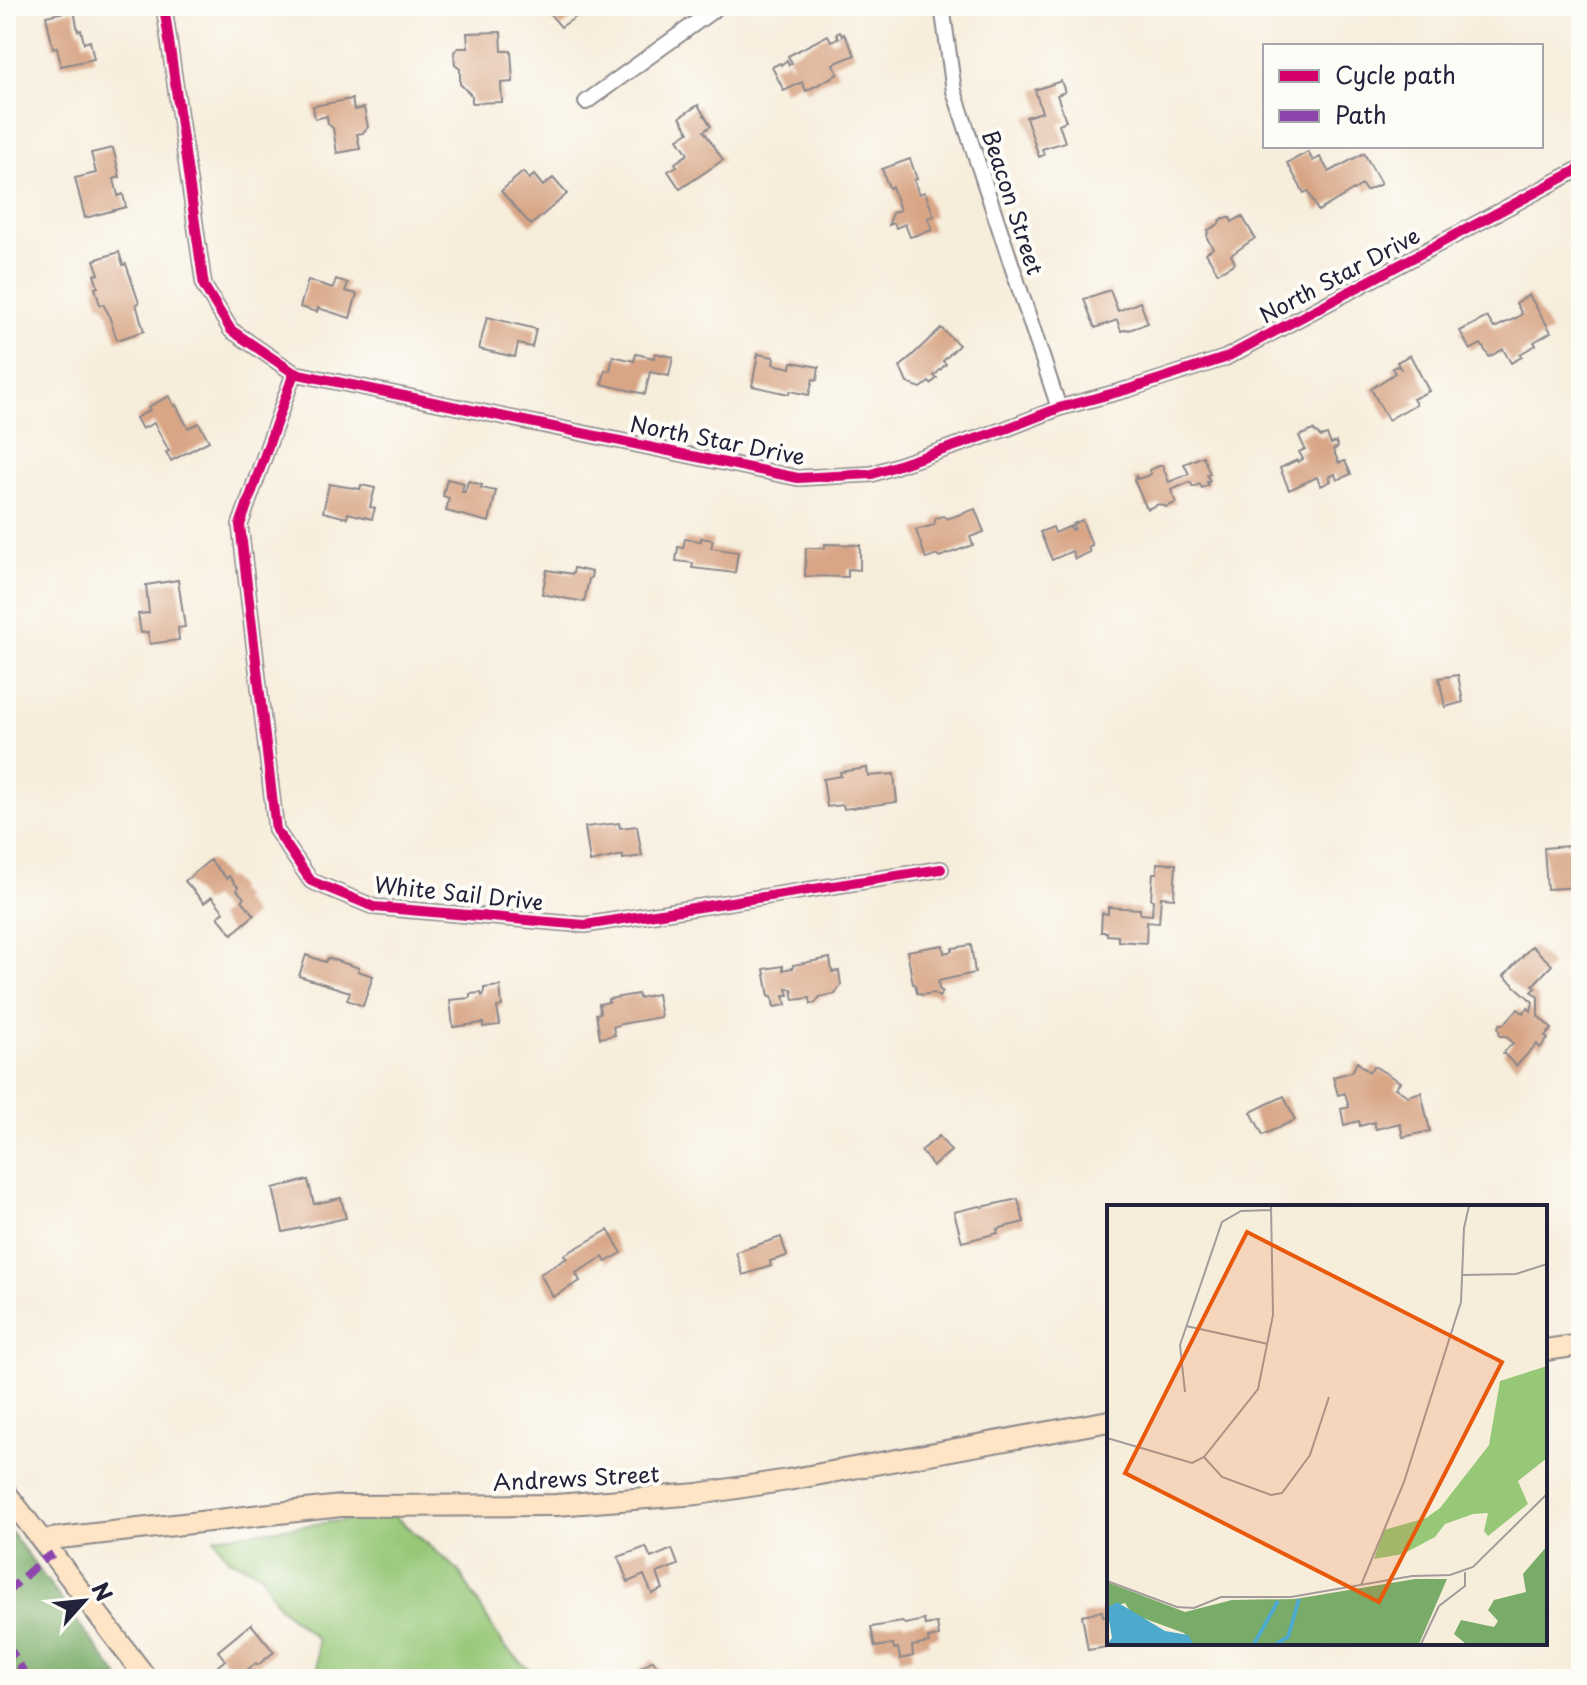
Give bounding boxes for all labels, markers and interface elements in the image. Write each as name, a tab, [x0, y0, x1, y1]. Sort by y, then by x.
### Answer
legend	[1263, 44, 1543, 148]
text: Cycle path	[1335, 56, 1456, 92]
text: Path	[1335, 96, 1387, 132]
street label: Beacon Street	[975, 125, 1053, 279]
street label: North Star Drive	[1253, 218, 1425, 330]
street label: North Star Drive	[628, 406, 808, 472]
street label: White Sail Drive	[373, 867, 545, 917]
inset map	[1107, 1205, 1547, 1645]
street label: Andrews Street	[492, 1456, 660, 1498]
north arrow	[44, 1561, 124, 1641]
text: N	[84, 1576, 122, 1606]

